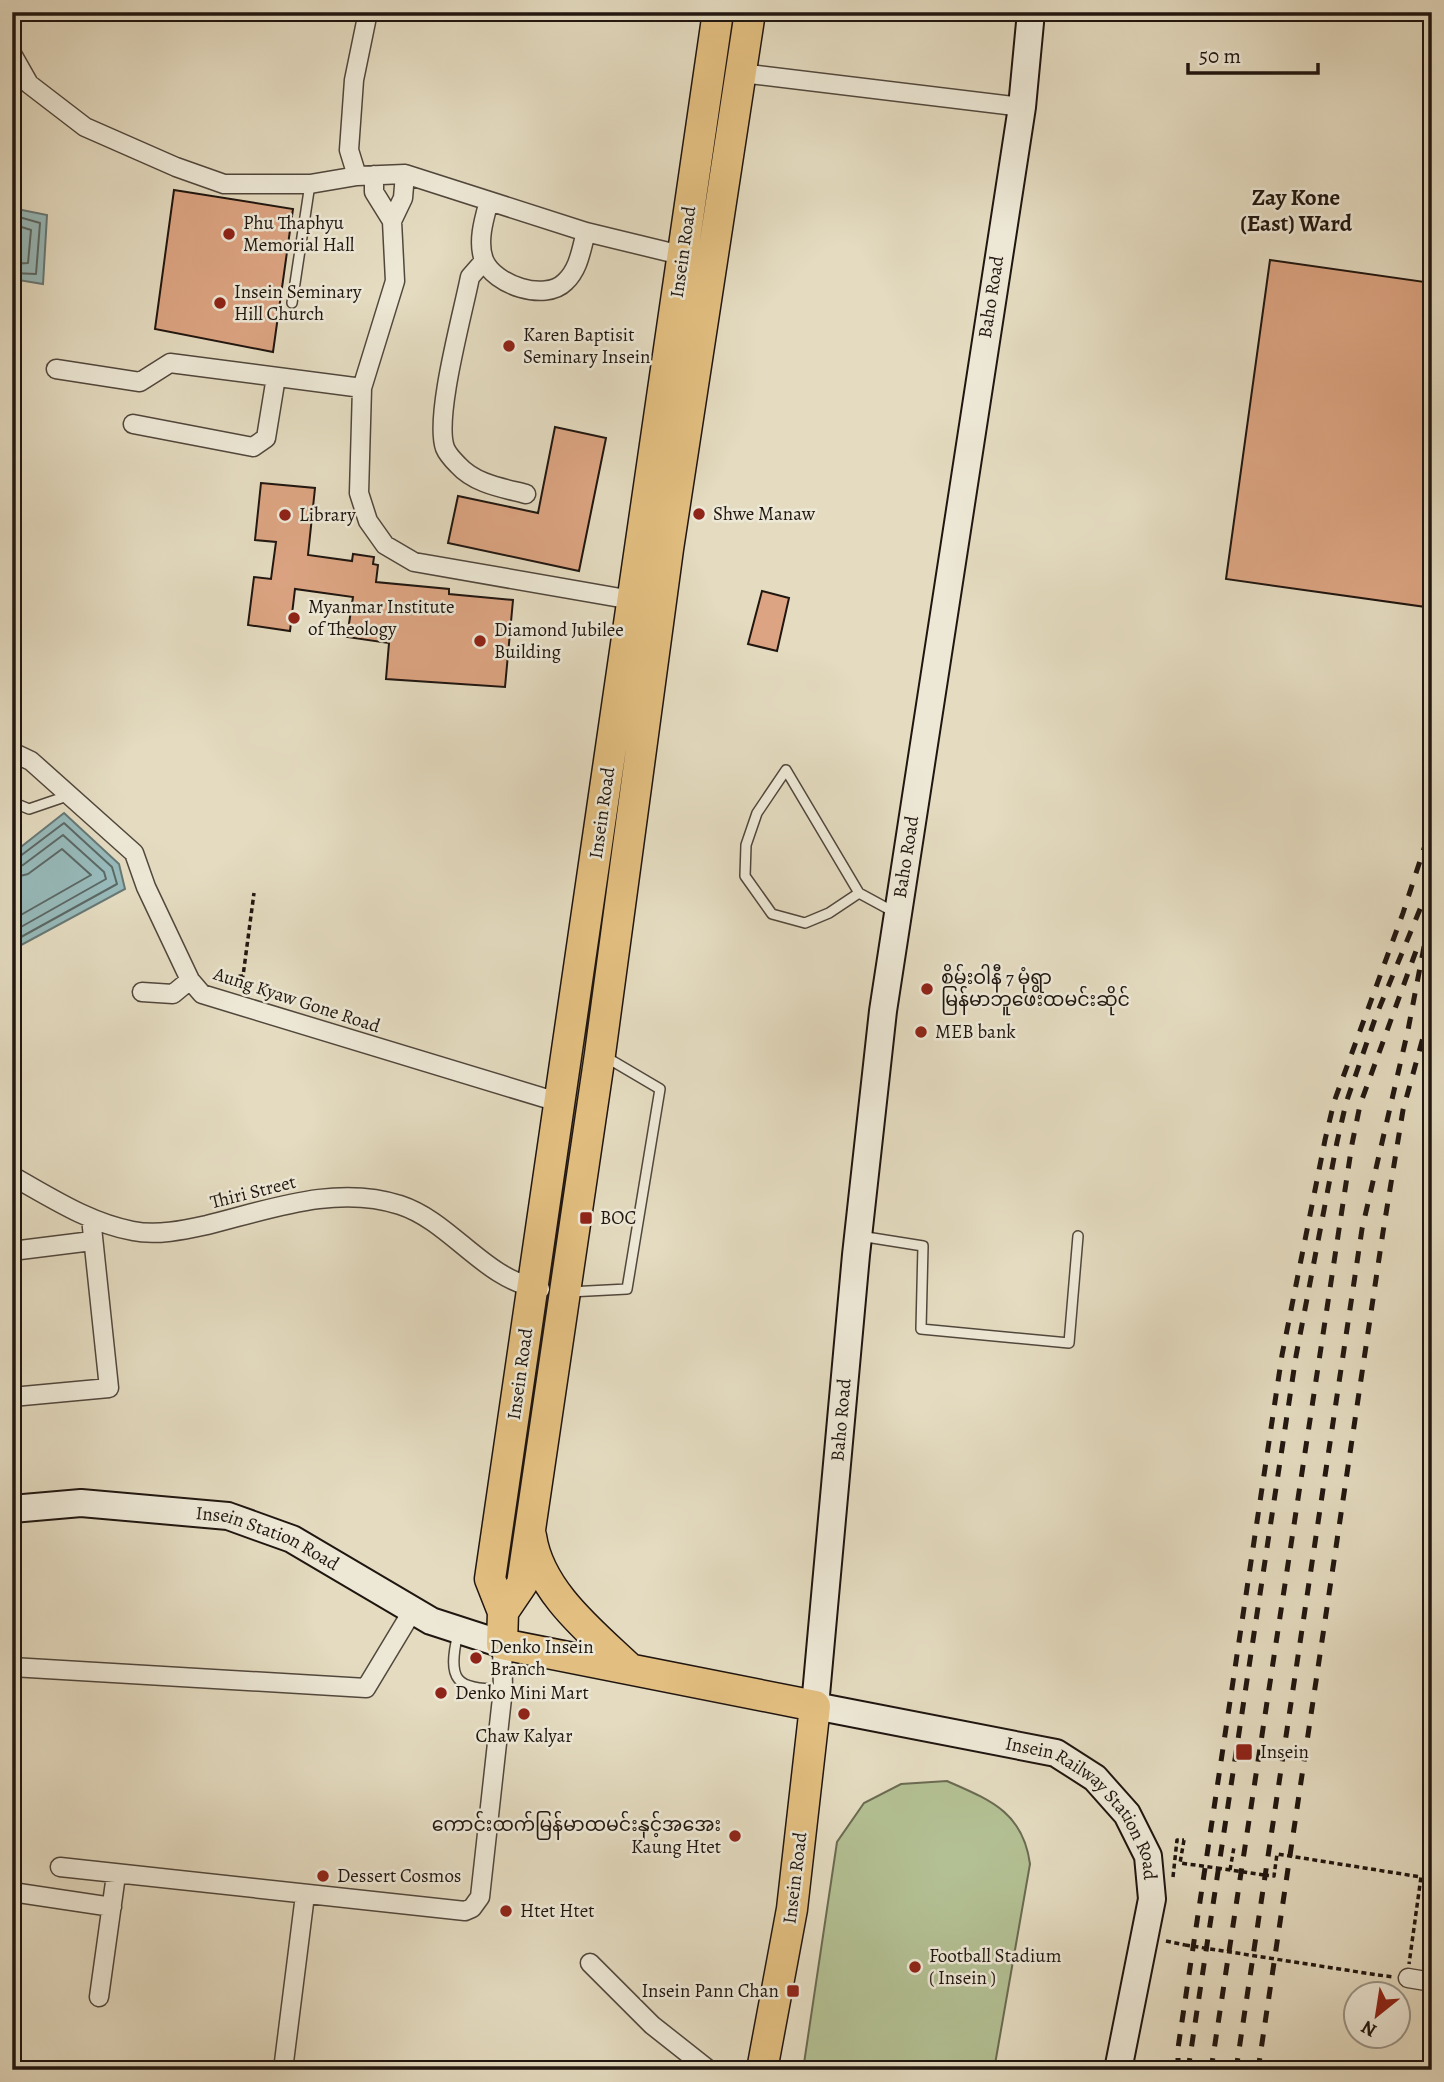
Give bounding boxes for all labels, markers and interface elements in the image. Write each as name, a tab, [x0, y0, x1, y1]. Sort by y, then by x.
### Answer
scale bar	[1188, 32, 1318, 76]
text: 50 m	[1199, 42, 1241, 70]
district label: Zay Kone (East) Ward	[1240, 182, 1353, 239]
street label: Insein Road	[664, 204, 702, 300]
place label: Phu Thaphyu Memorial Hall	[243, 210, 355, 258]
marker: Phu Thaphyu Memorial Hall	[221, 226, 237, 242]
street label: Baho Road	[972, 253, 1010, 340]
place label: Insein Seminary Hill Church	[234, 279, 362, 327]
marker: Insein Seminary Hill Church	[212, 295, 228, 311]
place label: Karen Baptisit Seminary Insein	[523, 322, 650, 370]
marker: Karen Baptisit Seminary Insein	[501, 338, 517, 354]
place label: Shwe Manaw	[713, 501, 816, 527]
place label: Library	[299, 502, 356, 528]
marker: Shwe Manaw	[691, 506, 707, 522]
marker: Library	[277, 507, 293, 523]
place label: Myanmar Institute of Theology	[308, 594, 455, 642]
marker: Myanmar Institute of Theology	[286, 610, 302, 626]
place label: Diamond Jubilee Building	[494, 617, 624, 665]
marker: Diamond Jubilee Building	[472, 633, 488, 649]
street label: Insein Road	[583, 765, 621, 861]
street label: Baho Road	[887, 813, 925, 900]
street label: Aung Kyaw Gone Road	[209, 960, 384, 1039]
place label: စိမ်းဝါနီ 7 မုံရွာ မြန်မာဘူဖေးထမင်းဆိုင်	[941, 963, 1130, 1016]
marker: စိမ်းဝါနီ 7 မုံရွာ မြန်မာဘူဖေးထမင်းဆိုင်	[919, 981, 935, 997]
place label: MEB bank	[935, 1019, 1016, 1045]
marker: MEB bank	[913, 1024, 929, 1040]
street label: Thiri Street	[208, 1169, 298, 1215]
place label: BOC	[600, 1205, 636, 1231]
marker: BOC	[578, 1210, 594, 1226]
street label: Insein Road	[501, 1326, 539, 1422]
street label: Baho Road	[824, 1377, 858, 1463]
street label: Insein Station Road	[195, 1500, 345, 1577]
place label: Denko Insein Branch	[490, 1634, 594, 1682]
marker: Denko Insein Branch	[468, 1650, 484, 1666]
place label: Denko Mini Mart	[455, 1680, 589, 1706]
marker: Denko Mini Mart	[433, 1685, 449, 1701]
marker: Chaw Kalyar	[516, 1706, 532, 1722]
place label: Chaw Kalyar	[475, 1723, 573, 1749]
street label: Insein Railway Station Road	[1003, 1730, 1163, 1882]
place label: Insein	[1260, 1739, 1309, 1765]
marker: Insein	[1234, 1742, 1254, 1762]
place label: ကောင်းထက်မြန်မာထမင်းနှင့်အအေး Kaung Htet	[432, 1810, 721, 1860]
marker: ကောင်းထက်မြန်မာထမင်းနှင့်အအေး Kaung Htet	[727, 1828, 743, 1844]
street label: Insein Road	[776, 1830, 814, 1925]
place label: Dessert Cosmos	[337, 1863, 462, 1889]
marker: Dessert Cosmos	[315, 1868, 331, 1884]
place label: Htet Htet	[520, 1898, 595, 1924]
marker: Htet Htet	[498, 1903, 514, 1919]
place label: Football Stadium ( Insein )	[929, 1943, 1062, 1991]
marker: Football Stadium ( Insein )	[907, 1959, 923, 1975]
place label: Insein Pann Chan	[641, 1978, 779, 2004]
north arrow	[1342, 1980, 1412, 2050]
marker: Insein Pann Chan	[785, 1983, 801, 1999]
text: N	[1356, 2014, 1381, 2044]

